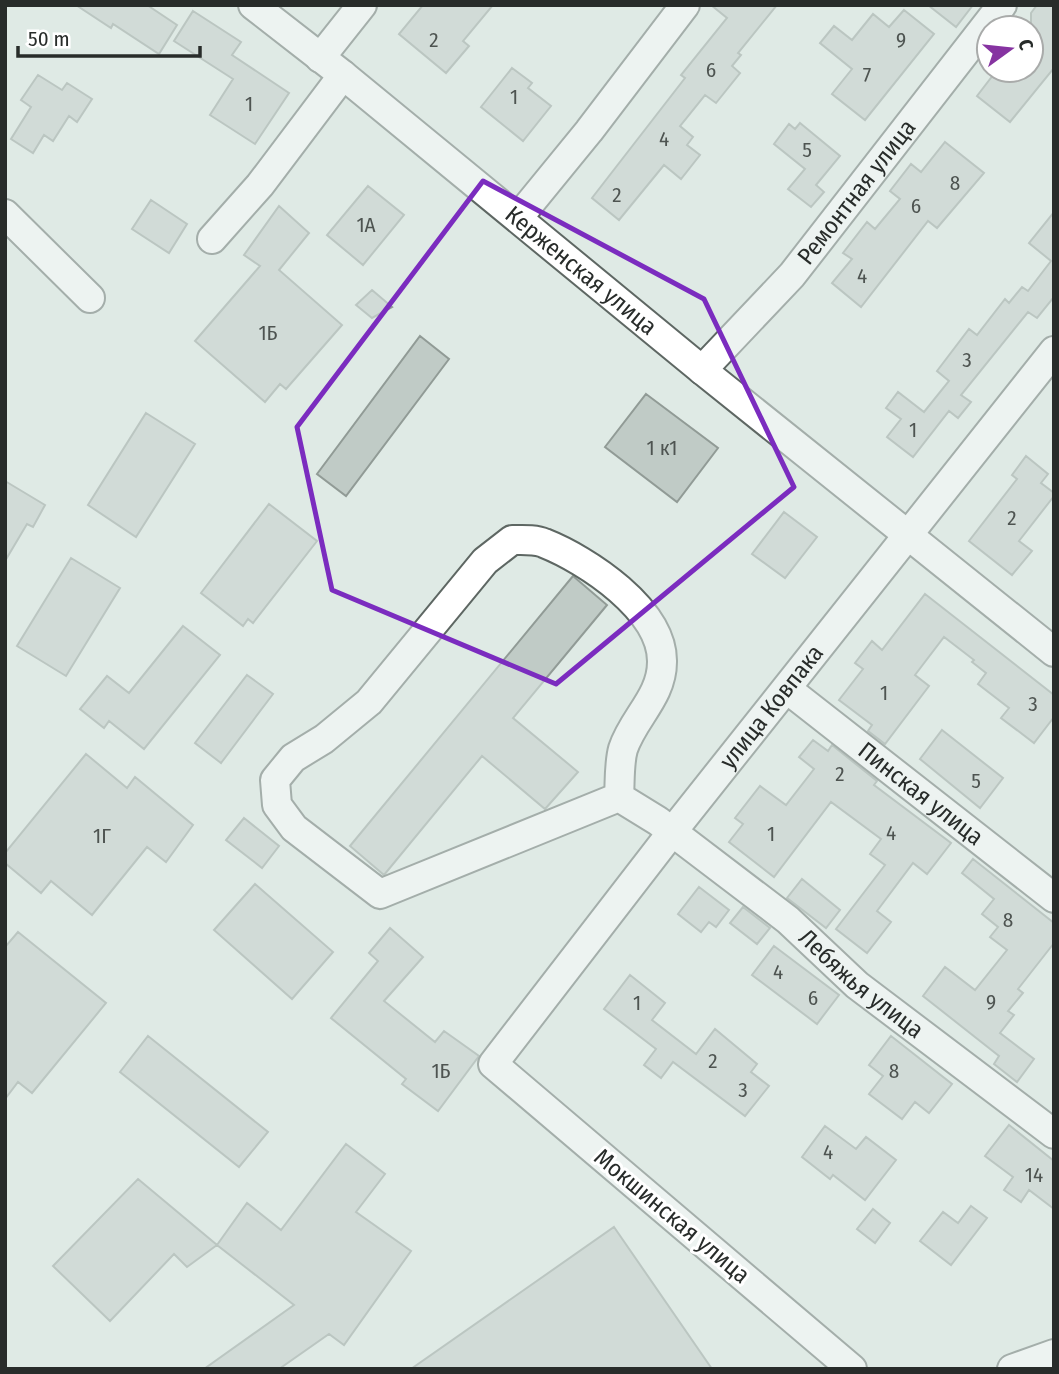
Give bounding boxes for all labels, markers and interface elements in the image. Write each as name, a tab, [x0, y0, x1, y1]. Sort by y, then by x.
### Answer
scale bar	[18, 14, 200, 58]
north arrow	[975, 14, 1045, 84]
text: 50 m	[28, 26, 70, 52]
house number: 2	[429, 27, 439, 53]
house number: 9	[896, 27, 906, 53]
text: С	[1014, 37, 1038, 53]
house number: 6	[706, 57, 716, 83]
house number: 7	[863, 62, 871, 88]
house number: 1	[510, 84, 518, 110]
house number: 1	[245, 91, 253, 117]
street label: Ремонтная улица	[792, 114, 922, 270]
house number: 4	[659, 126, 669, 152]
house number: 5	[802, 137, 812, 163]
house number: 8	[950, 170, 960, 196]
house number: 2	[612, 182, 622, 208]
house number: 6	[911, 193, 921, 219]
street label: Керженская улица	[500, 200, 662, 341]
house number: 1А	[356, 212, 376, 238]
house number: 4	[857, 263, 867, 289]
house number: 1Б	[258, 320, 278, 346]
house number: 3	[962, 347, 972, 373]
house number: 1	[909, 417, 917, 443]
house number: 1 к1	[647, 435, 677, 461]
house number: 2	[1007, 505, 1017, 531]
street label: улица Ковпака	[714, 639, 829, 774]
house number: 1	[880, 680, 888, 706]
house number: 3	[1028, 691, 1038, 717]
street label: Пинская улица	[853, 736, 989, 851]
house number: 2	[835, 761, 845, 787]
house number: 5	[971, 768, 981, 794]
house number: 4	[886, 820, 896, 846]
house number: 1	[767, 821, 775, 847]
house number: 1Г	[93, 823, 111, 849]
house number: 8	[1003, 907, 1013, 933]
street label: Лебяжья улица	[793, 924, 929, 1044]
house number: 4	[773, 959, 783, 985]
house number: 6	[808, 985, 818, 1011]
house number: 9	[986, 989, 996, 1015]
house number: 1	[633, 990, 641, 1016]
house number: 2	[708, 1048, 718, 1074]
house number: 1Б	[431, 1058, 451, 1084]
house number: 8	[889, 1058, 899, 1084]
house number: 3	[738, 1077, 748, 1103]
house number: 4	[823, 1139, 833, 1165]
street label: Мокшинская улица	[589, 1143, 755, 1289]
house number: 14	[1025, 1162, 1043, 1188]

